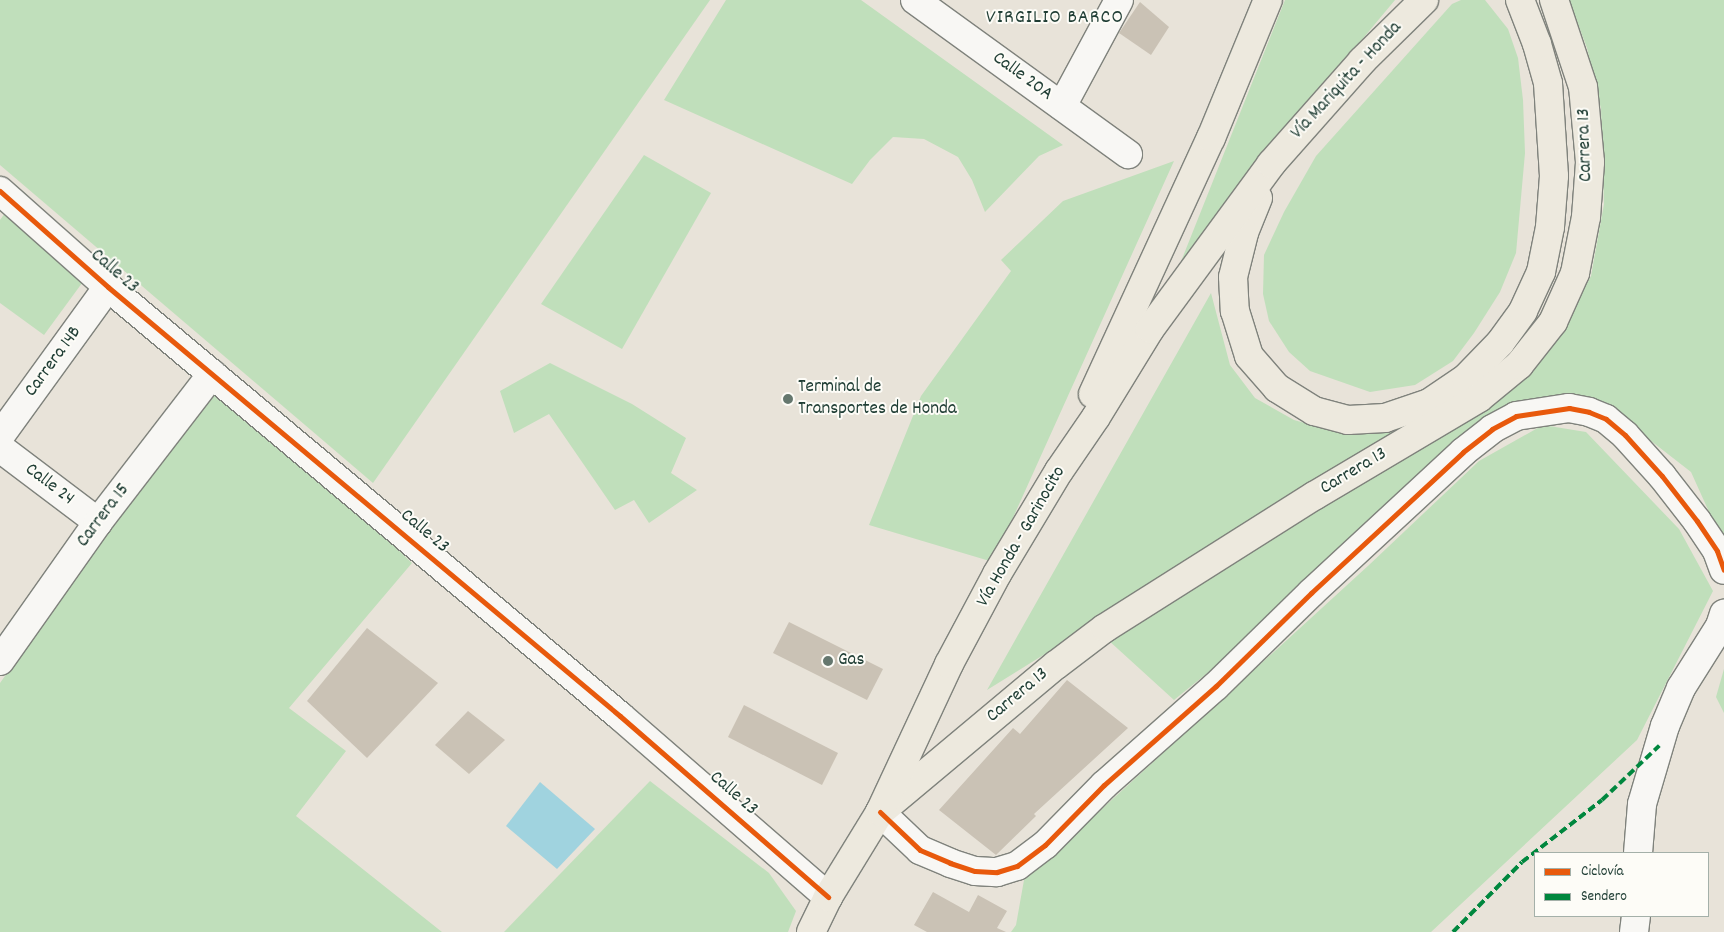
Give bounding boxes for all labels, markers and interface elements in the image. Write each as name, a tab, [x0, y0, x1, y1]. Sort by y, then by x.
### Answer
district label: VIRGILIO BARCO	[984, 6, 1126, 30]
street label: Vía Mariquita - Honda	[1287, 17, 1407, 145]
street label: Calle 20A	[987, 47, 1057, 107]
street label: Carrera 13	[1573, 108, 1599, 182]
street label: Calle 23	[85, 245, 143, 299]
street label: Carrera 14B	[21, 322, 87, 402]
place label: Terminal de Transportes de Honda	[798, 377, 957, 421]
marker: Terminal de Transportes de Honda	[782, 393, 794, 405]
street label: Carrera 13	[1317, 443, 1391, 501]
street label: Calle 24	[20, 459, 78, 511]
street label: Vía Honda - Garinocito	[972, 463, 1072, 611]
street label: Carrera 15	[73, 480, 135, 552]
street label: Calle 23	[395, 505, 453, 559]
place label: Gas	[838, 650, 865, 672]
marker: Gas	[822, 655, 834, 667]
street label: Carrera 13	[982, 664, 1054, 728]
street label: Calle 23	[704, 767, 762, 821]
legend	[1534, 852, 1709, 917]
text: Ciclovía	[1581, 861, 1623, 883]
text: Sendero	[1581, 886, 1627, 908]

